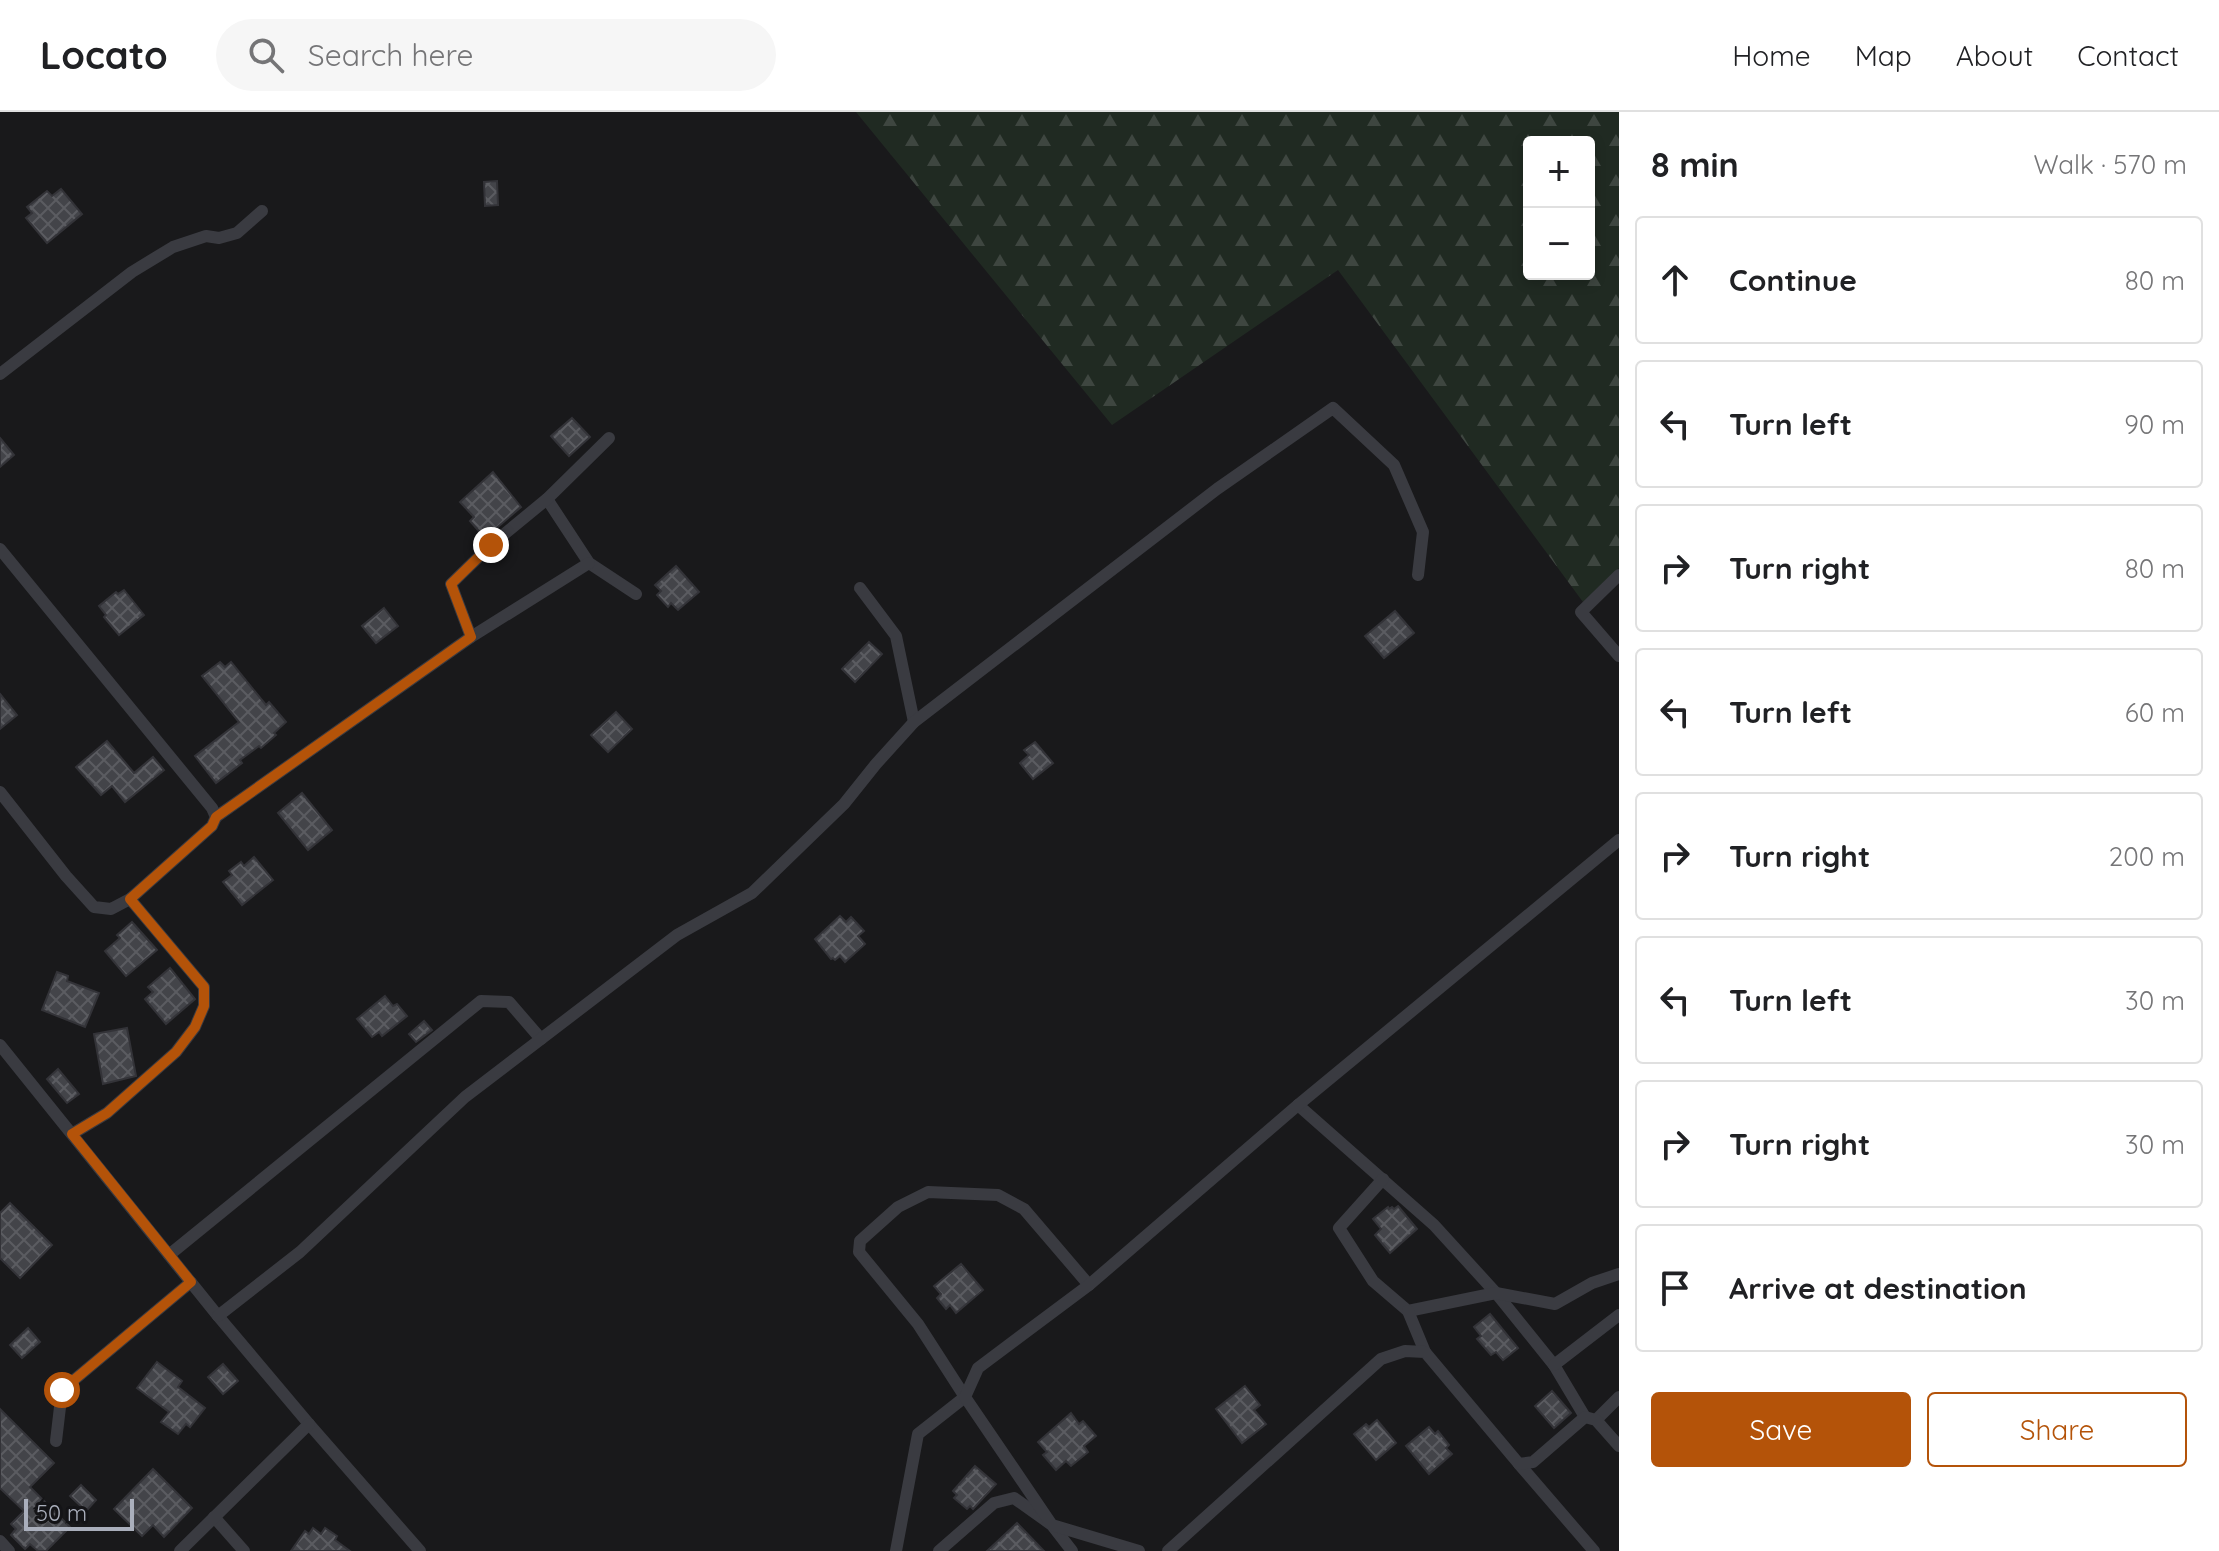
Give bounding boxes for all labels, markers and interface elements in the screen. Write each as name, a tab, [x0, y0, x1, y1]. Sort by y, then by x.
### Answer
search box	[216, 19, 776, 91]
text: Locato	[40, 31, 168, 79]
icon: search	[244, 33, 288, 77]
text: Search here	[308, 36, 473, 74]
text: Home	[1732, 38, 1811, 73]
text: Map	[1855, 38, 1912, 73]
text: About	[1956, 38, 2033, 73]
text: Contact	[2077, 38, 2179, 73]
map controls	[1523, 136, 1595, 280]
button: +	[1523, 136, 1595, 208]
text: 8 min	[1651, 143, 1739, 186]
text: Walk · 570 m	[2033, 148, 2187, 181]
button: −	[1523, 208, 1595, 280]
icon: ahead	[1653, 258, 1697, 302]
text: Continue	[1729, 261, 1857, 299]
text: 80 m	[2125, 264, 2185, 297]
icon: left	[1653, 402, 1697, 446]
text: Turn left	[1729, 405, 1852, 443]
text: 90 m	[2124, 408, 2185, 441]
route end	[473, 527, 509, 563]
icon: right	[1653, 546, 1697, 590]
text: Turn right	[1729, 549, 1870, 587]
text: 80 m	[2125, 552, 2185, 585]
icon: left	[1653, 690, 1697, 734]
text: Turn left	[1729, 693, 1852, 731]
text: 60 m	[2125, 696, 2185, 729]
icon: right	[1653, 834, 1697, 878]
text: Turn right	[1729, 837, 1870, 875]
text: 200 m	[2109, 840, 2185, 873]
icon: left	[1653, 978, 1697, 1022]
text: Turn left	[1729, 981, 1852, 1019]
text: 30 m	[2125, 984, 2185, 1017]
icon: right	[1653, 1122, 1697, 1166]
text: Turn right	[1729, 1125, 1870, 1163]
text: 30 m	[2125, 1128, 2185, 1161]
icon: arrive	[1653, 1266, 1697, 1310]
text: Arrive at destination	[1729, 1269, 2027, 1307]
route start	[44, 1372, 80, 1408]
button: Save	[1651, 1392, 1911, 1467]
button: Share	[1927, 1392, 2187, 1467]
scale bar	[24, 1495, 134, 1531]
text: 50 m	[36, 1499, 87, 1527]

